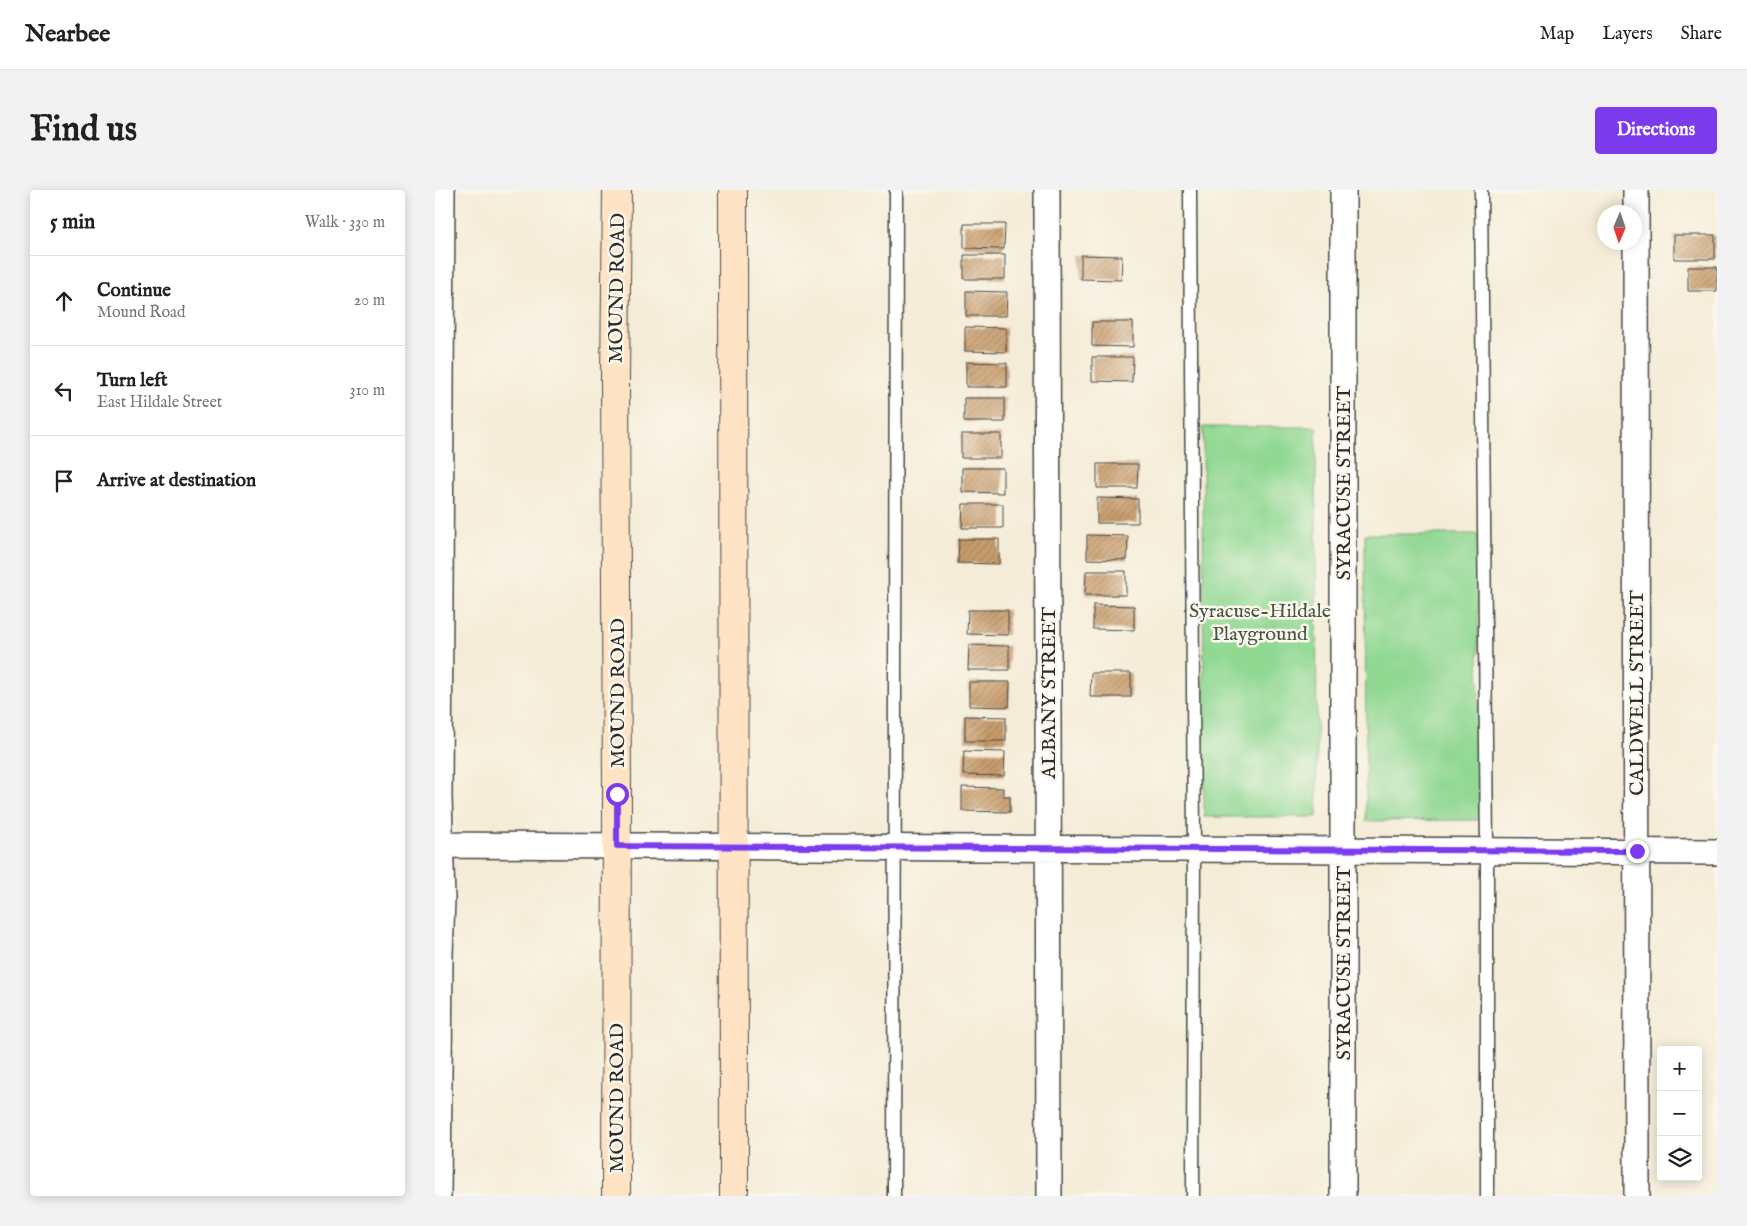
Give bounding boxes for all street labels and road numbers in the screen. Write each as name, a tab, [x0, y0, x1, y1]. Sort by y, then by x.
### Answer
street label: MOUND ROAD	[604, 213, 631, 363]
street label: SYRACUSE STREET	[1332, 385, 1357, 580]
street label: CALDWELL STREET	[1625, 590, 1650, 796]
street label: ALBANY STREET	[1037, 607, 1062, 780]
street label: MOUND ROAD	[606, 618, 631, 768]
street label: SYRACUSE STREET	[1332, 865, 1357, 1060]
street label: MOUND ROAD	[605, 1023, 630, 1173]

